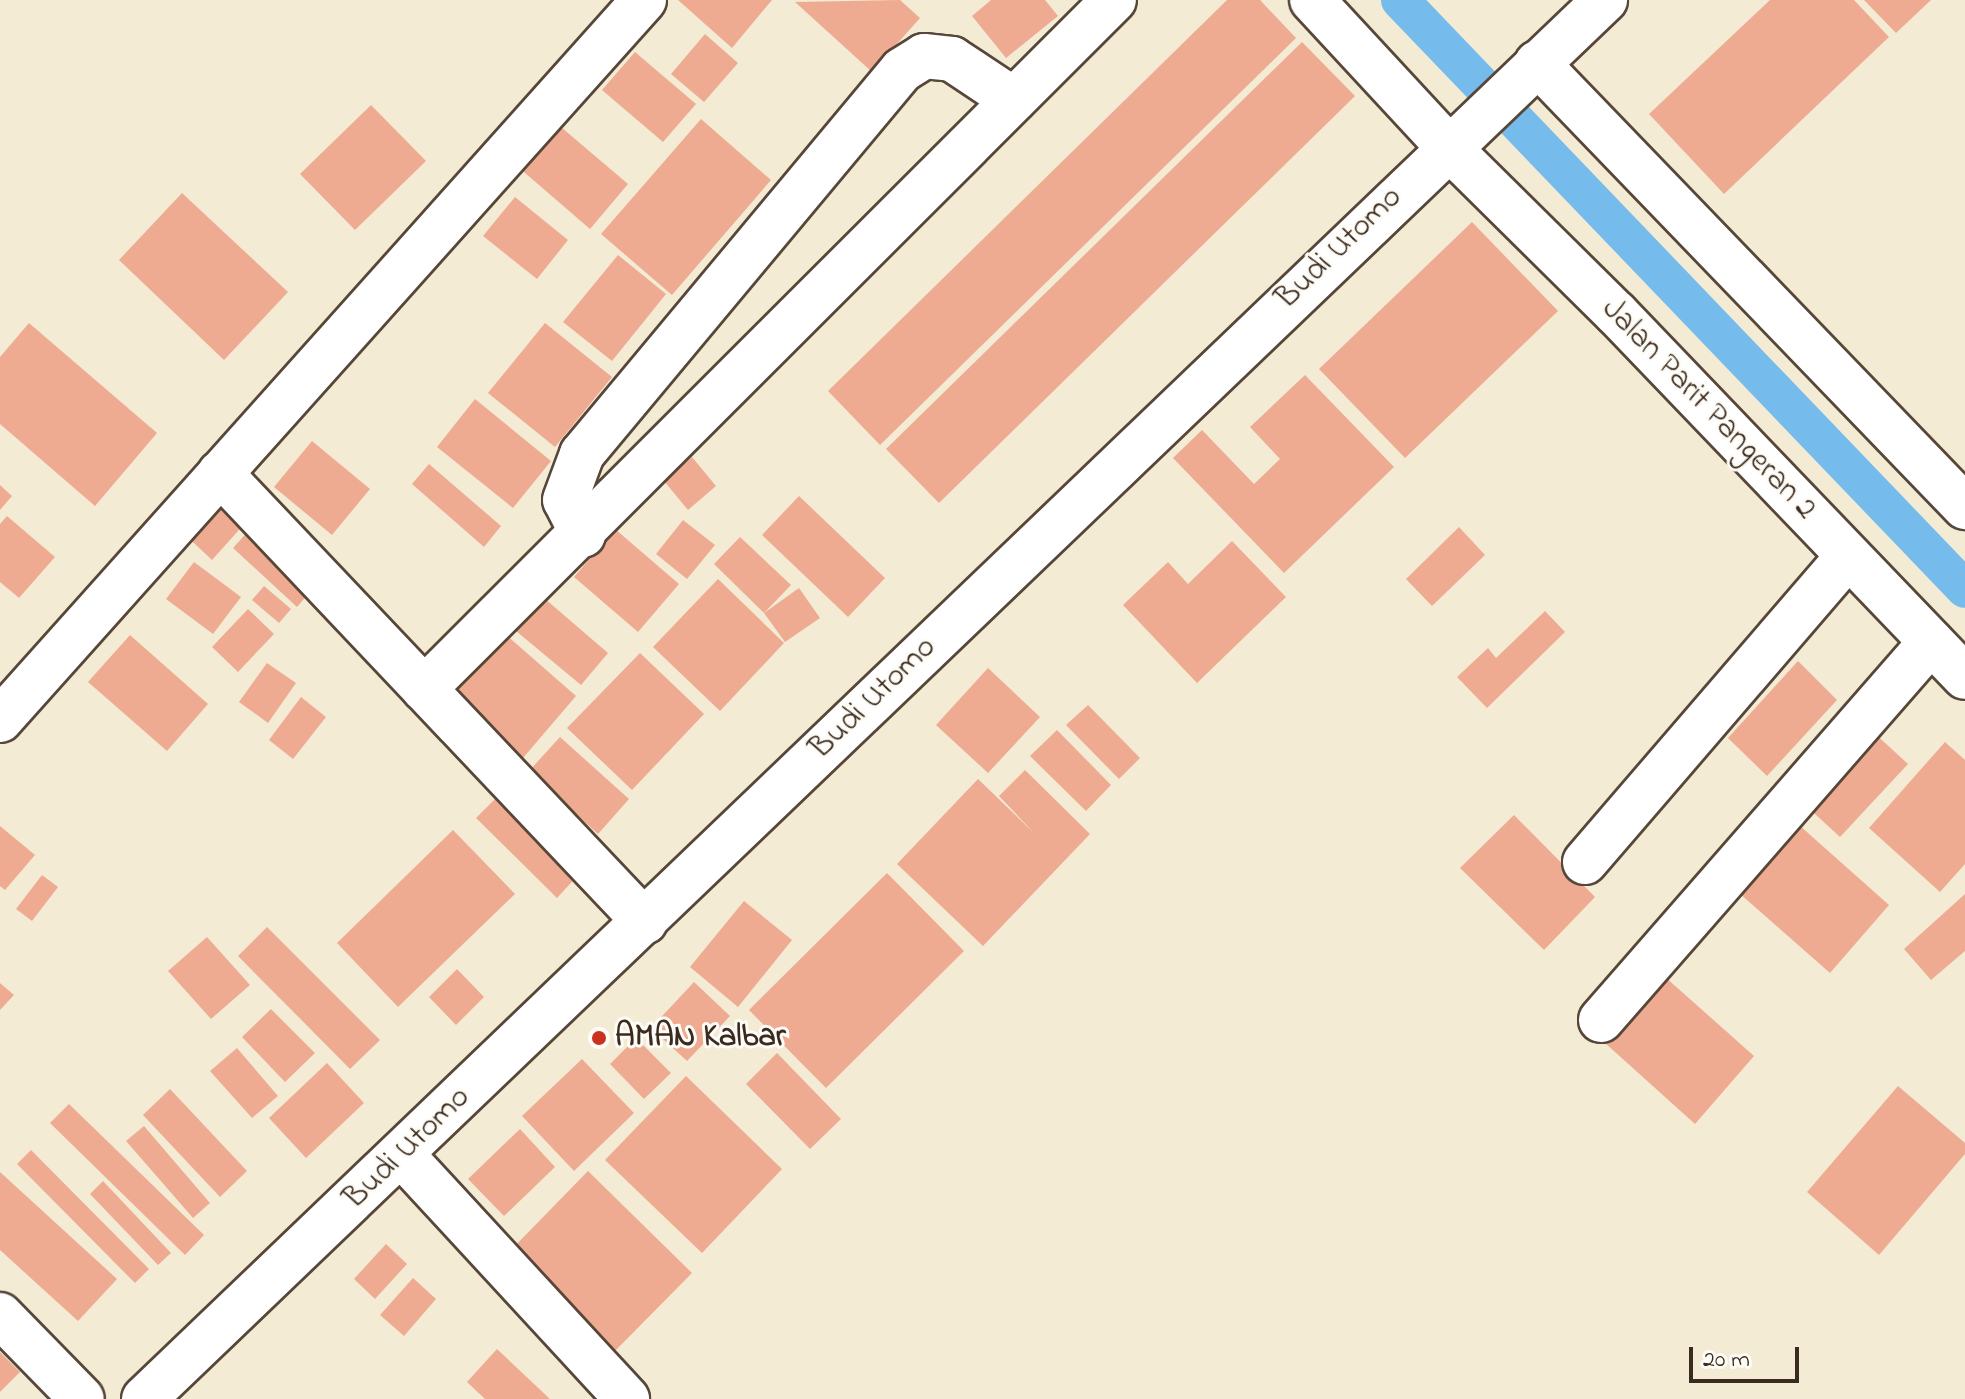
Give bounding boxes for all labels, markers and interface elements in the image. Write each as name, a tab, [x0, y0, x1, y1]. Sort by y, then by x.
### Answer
street label: Budi Utomo	[1269, 179, 1411, 319]
street label: Jalan Parit Pangeran 2	[1592, 291, 1824, 529]
street label: Budi Utomo	[803, 629, 945, 769]
place label: AMAN Kalbar	[615, 1019, 786, 1057]
marker: AMAN Kalbar	[590, 1029, 608, 1047]
street label: Budi Utomo	[337, 1079, 479, 1219]
scale bar	[1693, 1331, 1803, 1381]
text: 20 m	[1703, 1343, 1750, 1378]

